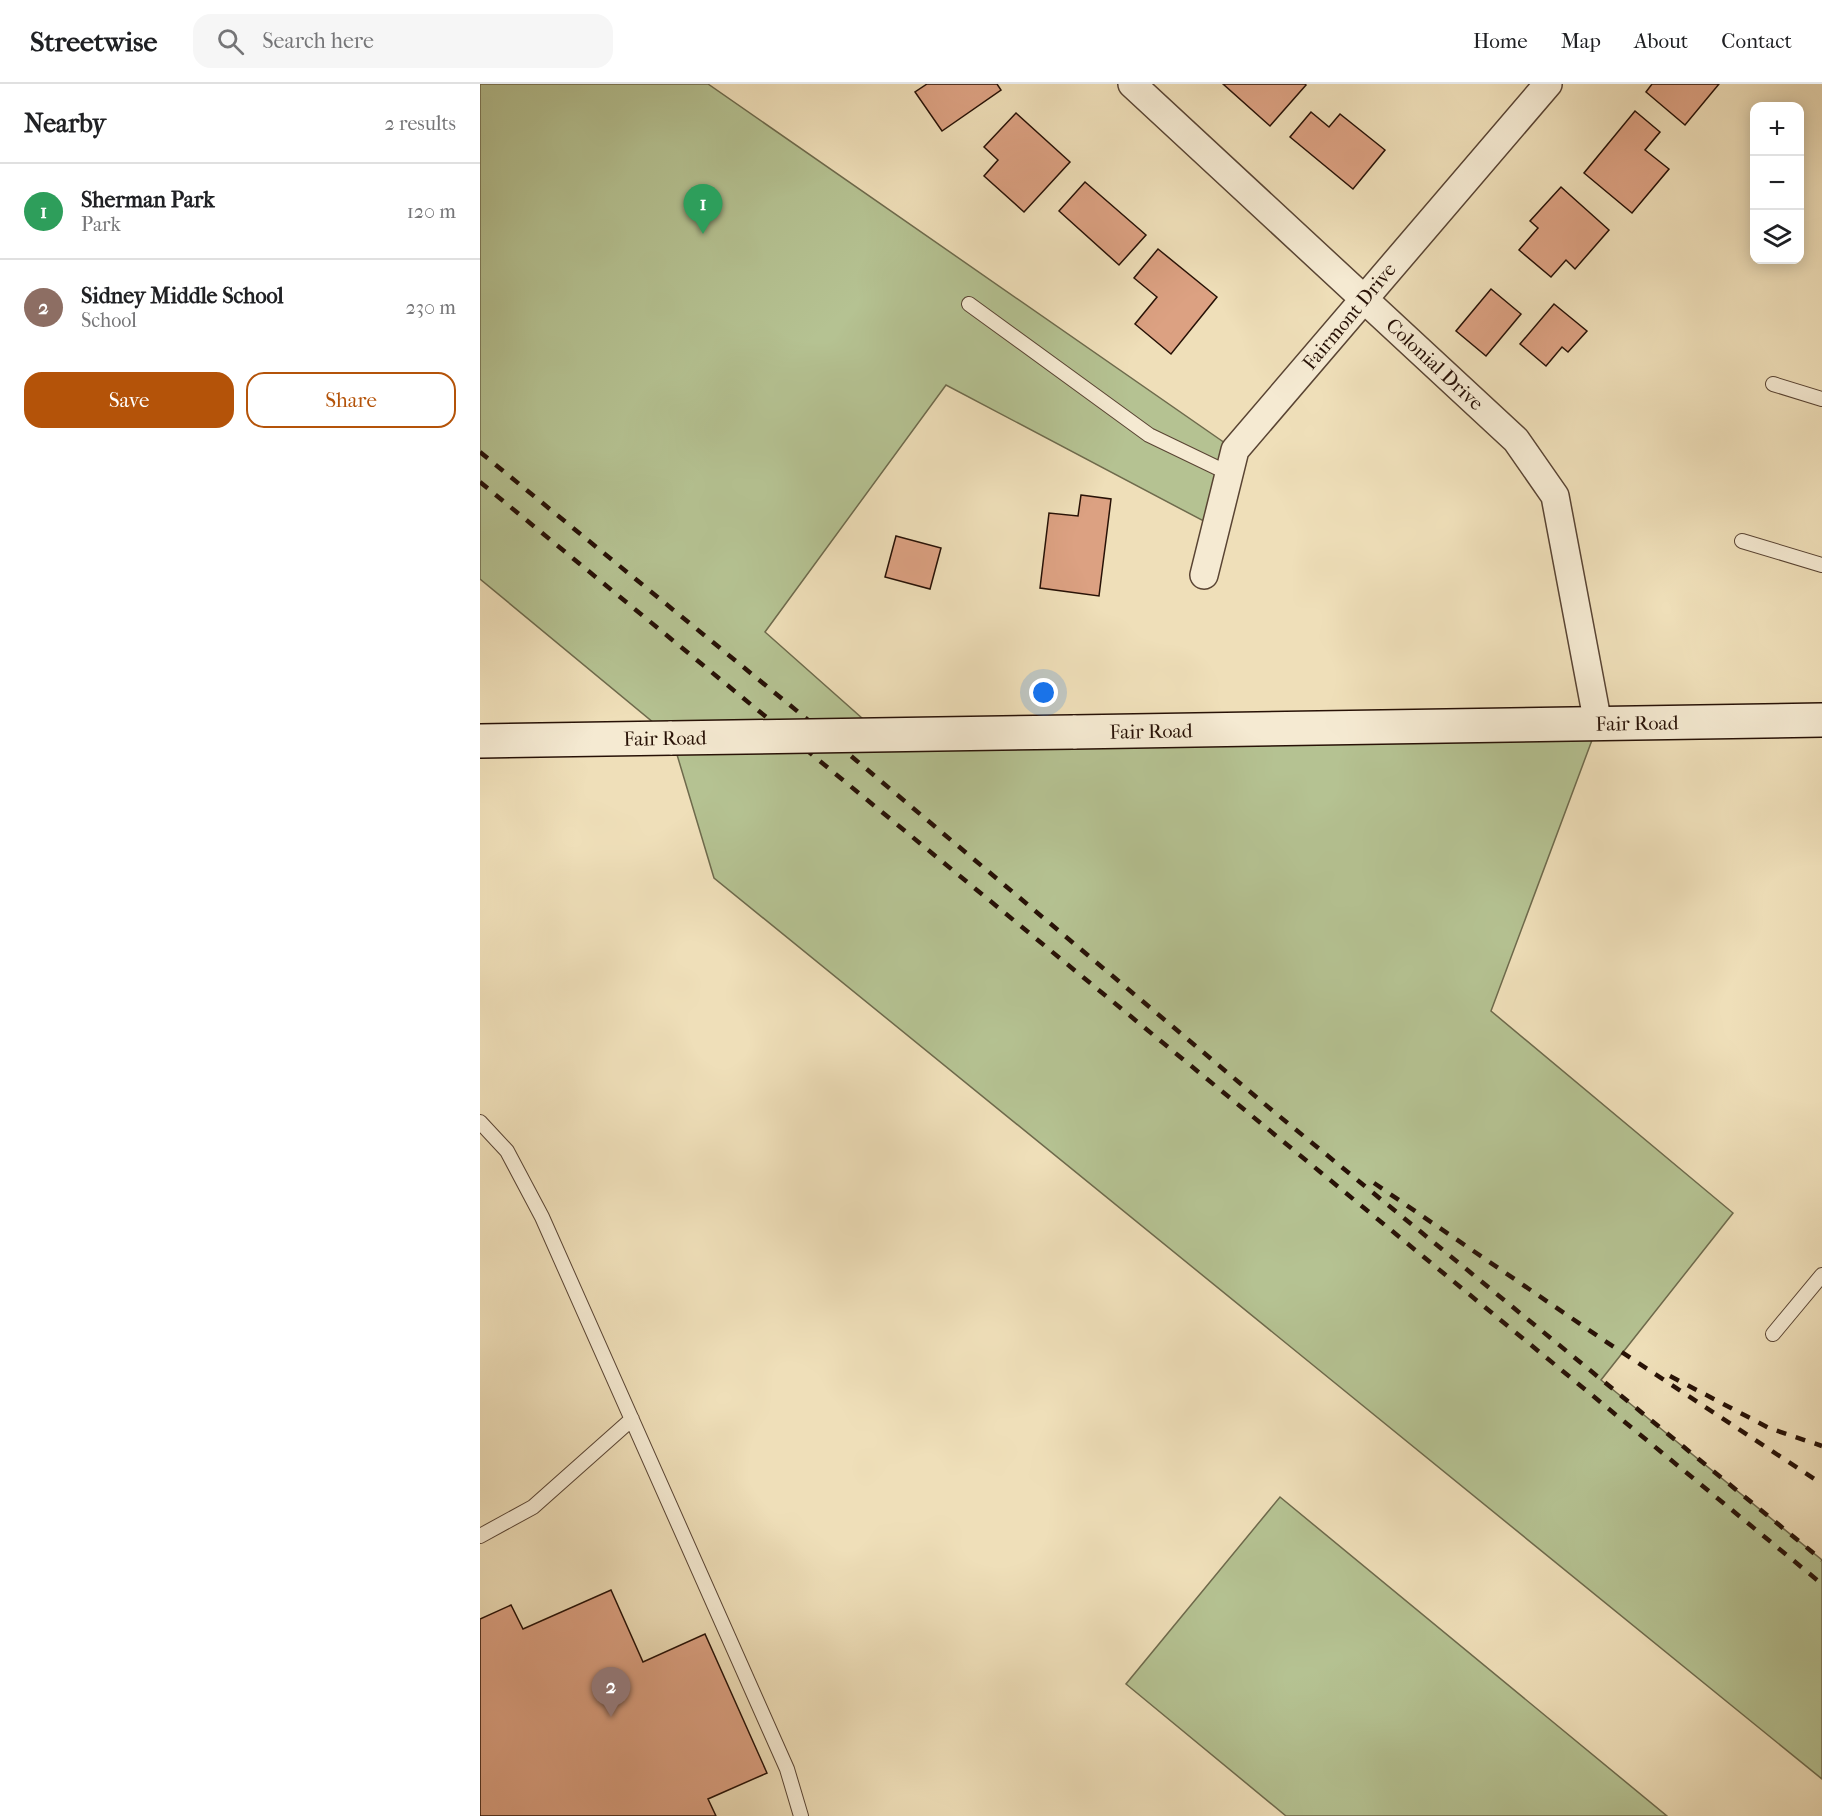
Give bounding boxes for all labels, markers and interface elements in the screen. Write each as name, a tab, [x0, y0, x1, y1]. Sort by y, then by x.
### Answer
search box	[193, 14, 613, 68]
text: Streetwise	[30, 25, 157, 58]
icon: search	[214, 25, 247, 58]
text: Search here	[262, 28, 374, 54]
text: Home	[1473, 29, 1528, 53]
text: Map	[1561, 29, 1601, 53]
text: About	[1634, 29, 1688, 53]
text: Contact	[1721, 29, 1792, 53]
map controls	[1750, 102, 1804, 264]
button: +	[1750, 102, 1804, 156]
text: Nearby	[24, 108, 106, 139]
text: 2 results	[385, 112, 456, 135]
button: −	[1750, 156, 1804, 210]
pin: 1	[684, 184, 722, 234]
text: Sherman Park	[81, 187, 215, 213]
text: 1	[40, 200, 47, 223]
text: 120 m	[407, 200, 456, 223]
button: layers	[1750, 210, 1804, 264]
text: Park	[81, 213, 121, 236]
street label: Fairmont Drive	[1298, 258, 1401, 374]
text: Sidney Middle School	[81, 283, 284, 309]
text: 2	[38, 296, 49, 319]
text: 230 m	[406, 296, 456, 319]
text: School	[81, 309, 137, 332]
street label: Colonial Drive	[1381, 314, 1488, 415]
button: Save	[24, 372, 234, 428]
button: Share	[246, 372, 456, 428]
your location	[1029, 678, 1058, 707]
street label: Fair Road	[1595, 711, 1680, 736]
street label: Fair Road	[1109, 719, 1194, 744]
street label: Fair Road	[623, 726, 708, 751]
pin: 2	[592, 1668, 630, 1717]

